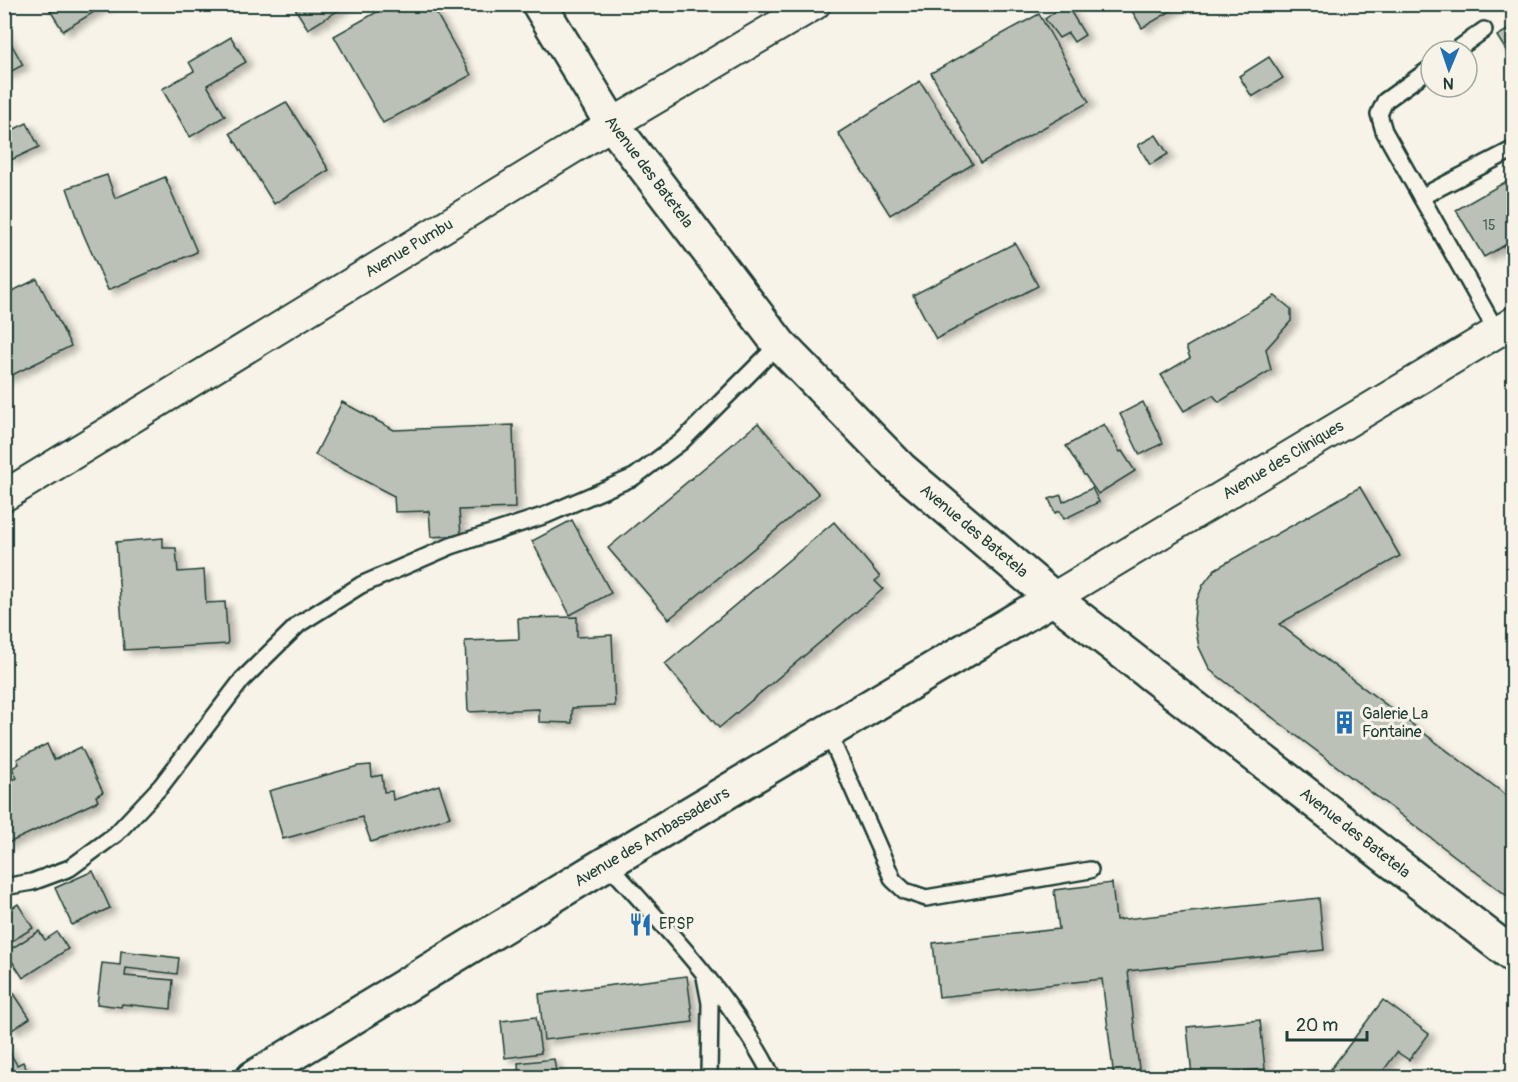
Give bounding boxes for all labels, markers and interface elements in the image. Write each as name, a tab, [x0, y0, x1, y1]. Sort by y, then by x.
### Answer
north arrow	[1419, 39, 1479, 99]
text: N	[1443, 73, 1454, 93]
street label: Avenue des Batetela	[600, 112, 698, 232]
street label: Avenue Pumbu	[361, 214, 457, 282]
house number: 15	[1482, 217, 1496, 234]
street label: Avenue des Cliniques	[1219, 416, 1347, 504]
street label: Avenue des Batetela	[916, 480, 1032, 582]
place label: Galerie La Fontaine	[1362, 704, 1428, 742]
building icon: Galerie La Fontaine	[1331, 710, 1357, 736]
street label: Avenue des Ambassadeurs	[571, 783, 733, 891]
street label: Avenue des Batetela	[1296, 784, 1414, 882]
restaurant icon: EPSP	[628, 911, 654, 937]
place label: EPSP	[659, 914, 694, 934]
scale bar	[1287, 1004, 1366, 1042]
text: 20 m	[1296, 1014, 1338, 1037]

